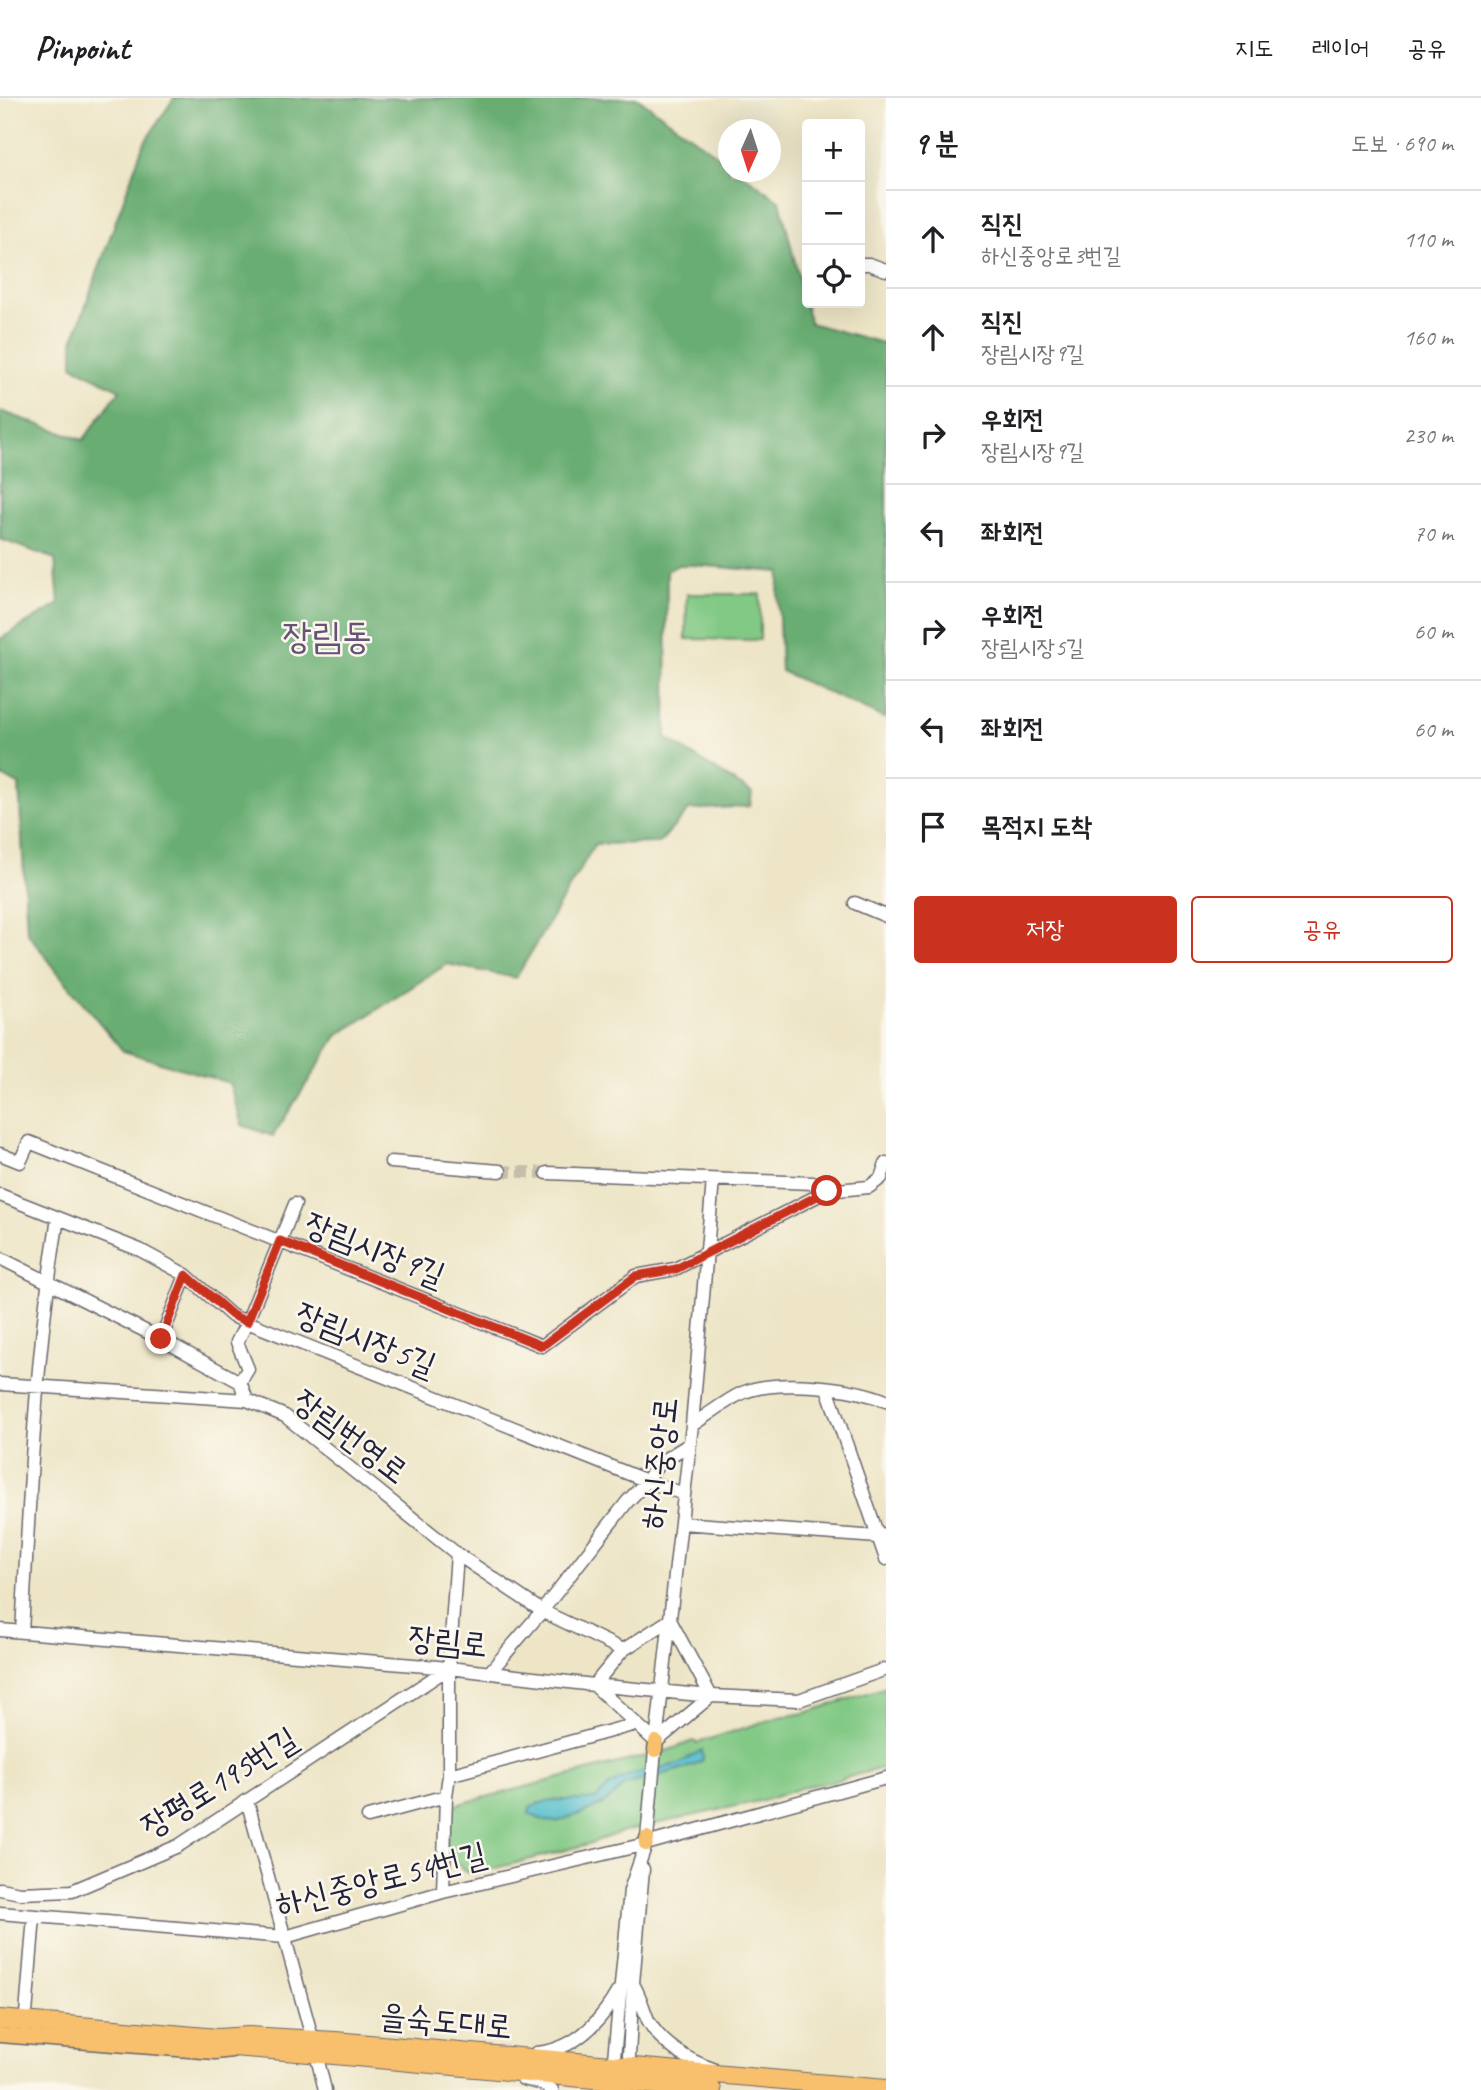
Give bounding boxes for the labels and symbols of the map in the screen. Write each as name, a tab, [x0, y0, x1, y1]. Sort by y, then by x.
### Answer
north arrow	[718, 119, 781, 182]
district label: 장림동	[282, 612, 372, 659]
route start	[811, 1175, 842, 1206]
street label: 장림시장9길	[299, 1202, 451, 1296]
street label: 장림시장5길	[290, 1292, 442, 1386]
route end	[145, 1323, 176, 1354]
street label: 장림번영로	[285, 1379, 417, 1493]
street label: 하신중앙로	[631, 1395, 687, 1531]
street label: 장림로	[406, 1616, 490, 1666]
street label: 장평로195번길	[133, 1717, 305, 1847]
street label: 하신중앙로54번길	[271, 1833, 491, 1925]
street label: 을숙도대로	[378, 1994, 514, 2048]

